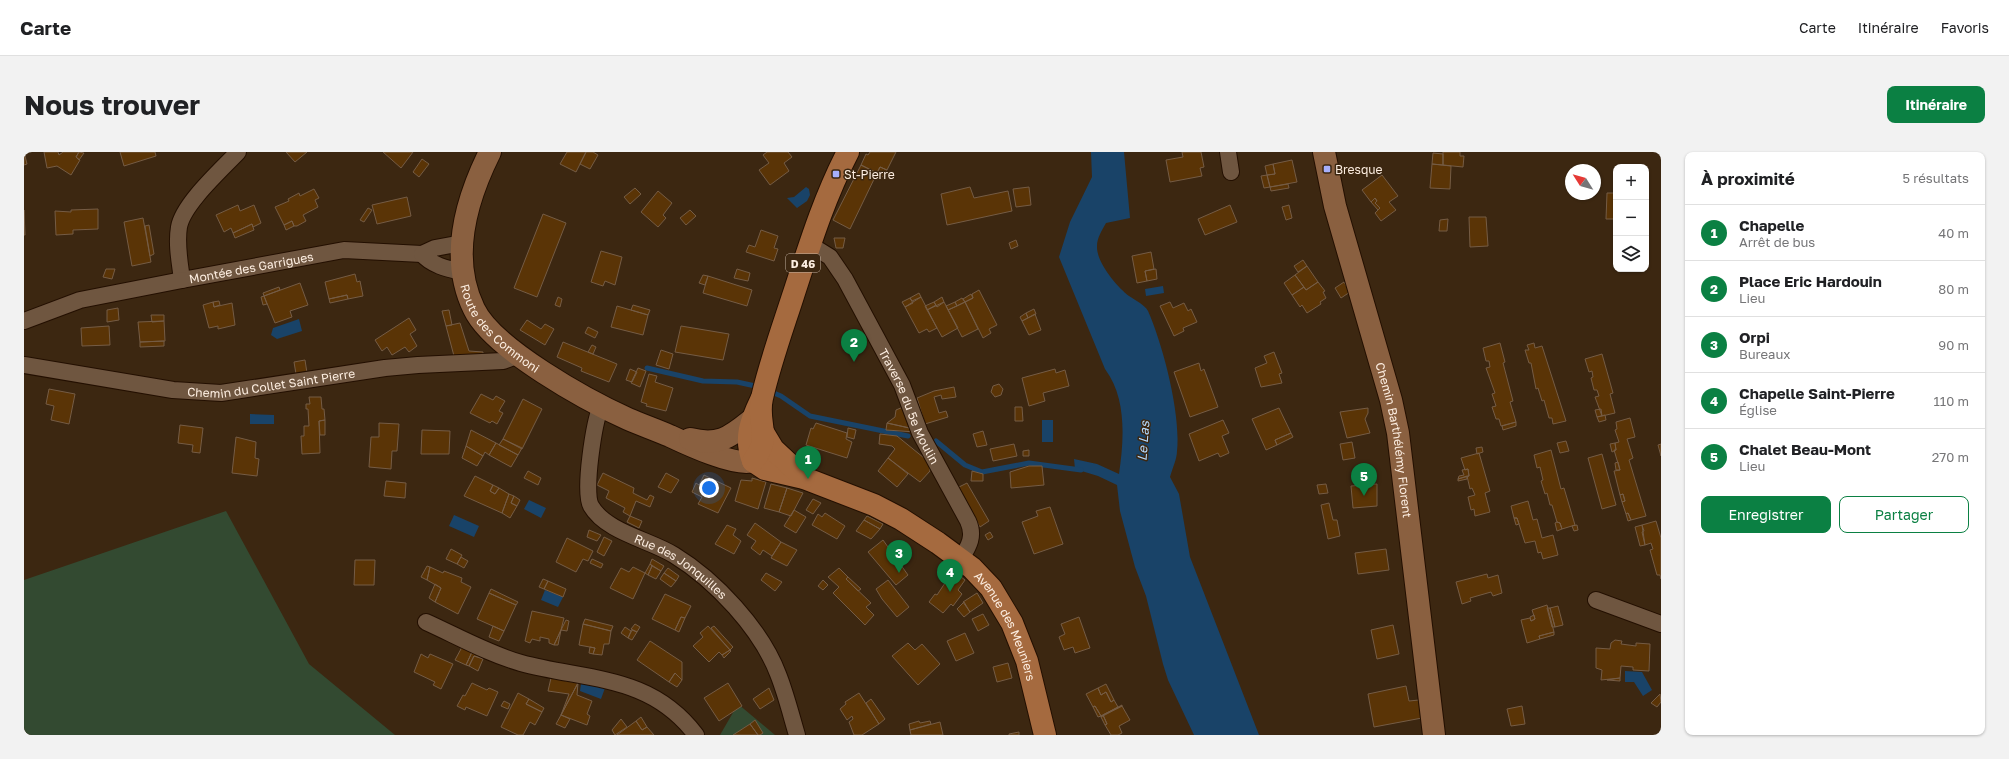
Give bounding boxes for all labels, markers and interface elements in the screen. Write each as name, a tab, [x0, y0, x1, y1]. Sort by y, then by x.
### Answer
text: Carte	[20, 16, 71, 39]
text: Carte	[1799, 19, 1836, 36]
text: Itinéraire	[1858, 19, 1919, 36]
text: Favoris	[1941, 19, 1989, 36]
button: Itinéraire	[1887, 86, 1985, 123]
text: Nous trouver	[24, 88, 200, 121]
place label: Bresque	[1335, 162, 1383, 177]
marker: Bresque	[1322, 164, 1332, 174]
north arrow	[1565, 164, 1601, 200]
map controls	[1613, 164, 1649, 272]
button: +	[1613, 164, 1649, 200]
place label: St-Pierre	[844, 167, 895, 182]
text: À proximité	[1701, 168, 1795, 189]
marker: St-Pierre	[831, 169, 841, 179]
text: 5 résultats	[1903, 170, 1969, 186]
button: −	[1613, 200, 1649, 236]
text: Chapelle	[1739, 216, 1804, 234]
text: 1	[1711, 225, 1717, 241]
text: 40 m	[1938, 225, 1969, 241]
text: Arrêt de bus	[1739, 234, 1815, 250]
button: layers	[1613, 236, 1649, 272]
street label: Montée des Garrigues	[188, 248, 315, 286]
road number: D 46	[786, 254, 820, 272]
text: Place Eric Hardouin	[1739, 272, 1882, 290]
text: 2	[1710, 281, 1718, 297]
text: 80 m	[1938, 281, 1969, 297]
street label: Route des Commoni	[458, 282, 543, 375]
text: Lieu	[1739, 290, 1765, 306]
text: Orpi	[1739, 328, 1770, 346]
pin: 2	[841, 329, 867, 362]
text: 3	[1710, 337, 1718, 353]
text: 90 m	[1938, 337, 1969, 353]
street label: Traverse du 5e Moulin	[876, 346, 943, 466]
text: Bureaux	[1739, 346, 1790, 362]
street label: Chemin Barthélémy Florent	[1373, 360, 1416, 519]
street label: Chemin du Collet Saint Pierre	[187, 365, 356, 401]
text: Chapelle Saint-Pierre	[1739, 384, 1895, 402]
text: 4	[1710, 393, 1718, 409]
text: 110 m	[1934, 393, 1969, 409]
text: Église	[1739, 402, 1777, 418]
water label: Le Las	[1134, 419, 1152, 461]
text: Chalet Beau-Mont	[1739, 440, 1871, 458]
pin: 1	[795, 446, 821, 479]
text: 5	[1710, 449, 1718, 465]
text: 270 m	[1932, 449, 1969, 465]
text: Lieu	[1739, 458, 1765, 474]
pin: 5	[1351, 463, 1377, 496]
your location	[699, 478, 719, 498]
button: Enregistrer	[1701, 496, 1831, 533]
button: Partager	[1839, 496, 1969, 533]
street label: Rue des Jonquilles	[632, 530, 731, 602]
pin: 3	[886, 540, 912, 573]
pin: 4	[937, 559, 963, 592]
street label: Avenue des Meuniers	[971, 568, 1039, 682]

